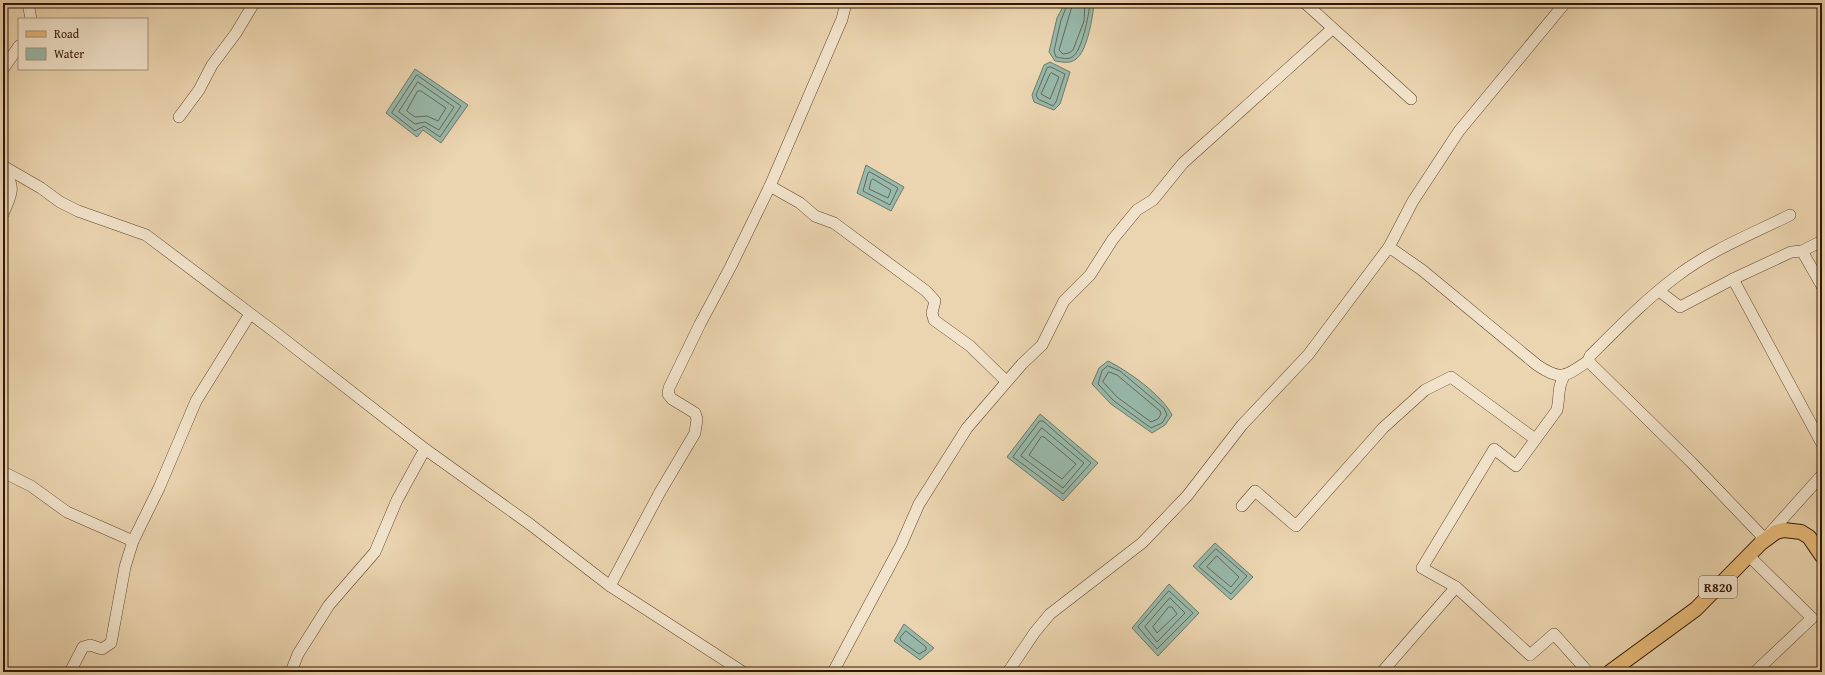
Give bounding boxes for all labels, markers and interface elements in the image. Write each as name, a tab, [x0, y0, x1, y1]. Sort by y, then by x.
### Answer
legend	[18, 18, 148, 70]
text: Road	[54, 25, 80, 42]
text: Water	[54, 45, 84, 62]
road number: R820	[1699, 576, 1737, 598]

